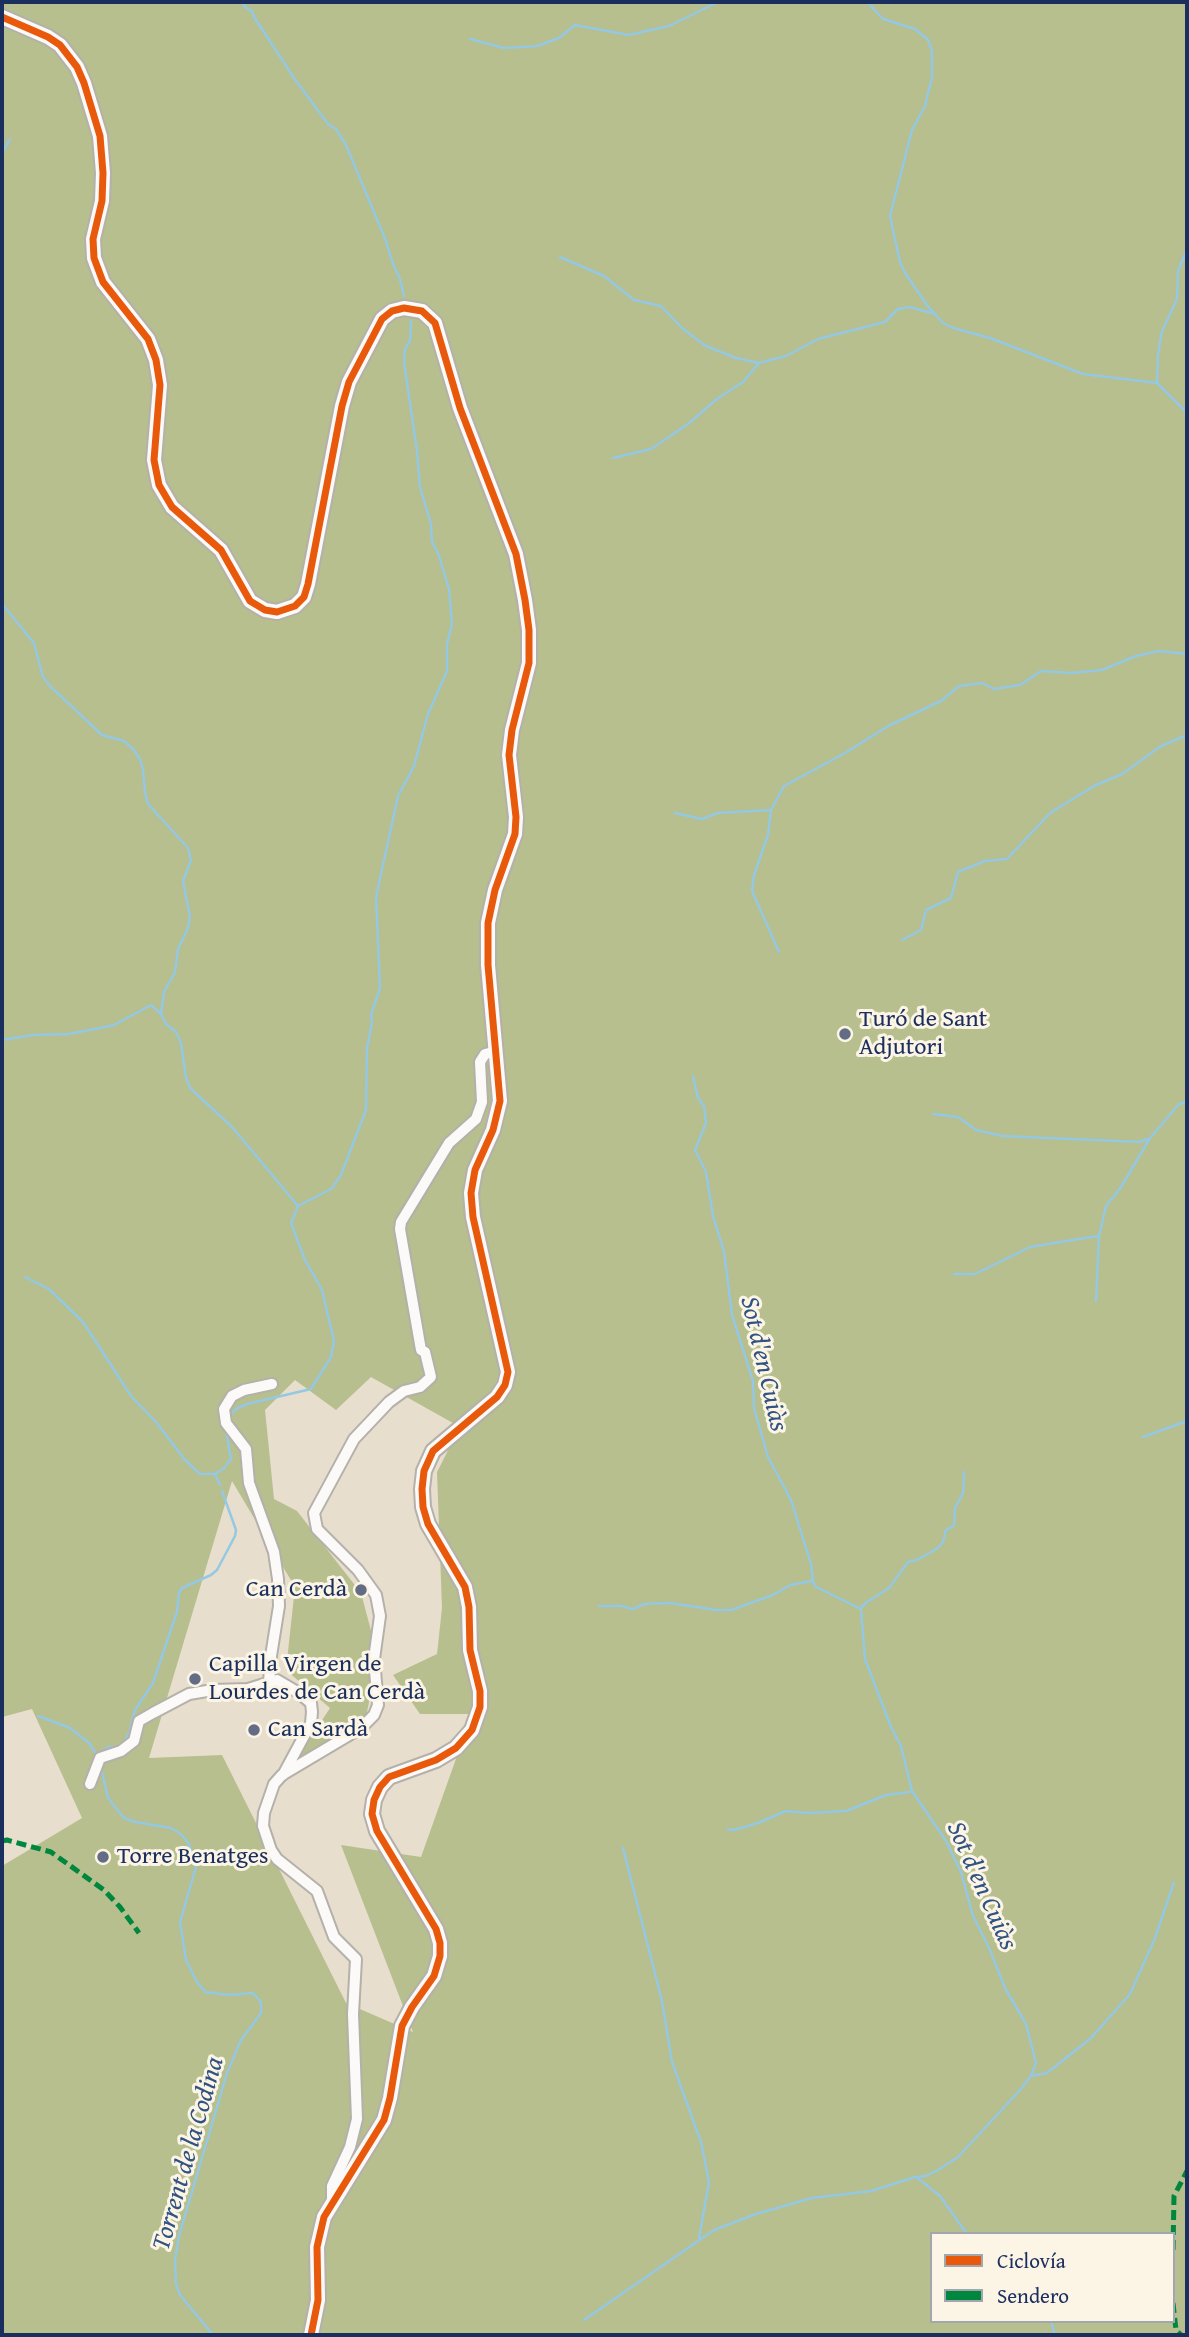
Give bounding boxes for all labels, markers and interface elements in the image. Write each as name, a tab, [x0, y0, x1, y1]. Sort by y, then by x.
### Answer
place label: Turó de Sant Adjutori	[859, 1006, 987, 1062]
marker: Turó de Sant Adjutori	[837, 1026, 853, 1042]
water label: Sot d'en Cuiàs	[732, 1294, 794, 1434]
place label: Can Cerdà	[246, 1576, 347, 1604]
marker: Can Cerdà	[353, 1582, 369, 1598]
place label: Capilla Virgen de Lourdes de Can Cerdà	[209, 1651, 425, 1707]
marker: Capilla Virgen de Lourdes de Can Cerdà	[187, 1671, 203, 1687]
place label: Can Sardà	[268, 1716, 368, 1744]
marker: Can Sardà	[246, 1722, 262, 1738]
water label: Sot d'en Cuiàs	[939, 1817, 1023, 1955]
place label: Torre Benatges	[117, 1843, 269, 1871]
marker: Torre Benatges	[95, 1849, 111, 1865]
water label: Torrent de la Codina	[146, 2054, 232, 2254]
legend	[930, 2232, 1175, 2323]
text: Ciclovía	[997, 2245, 1066, 2276]
text: Sendero	[997, 2280, 1069, 2311]

